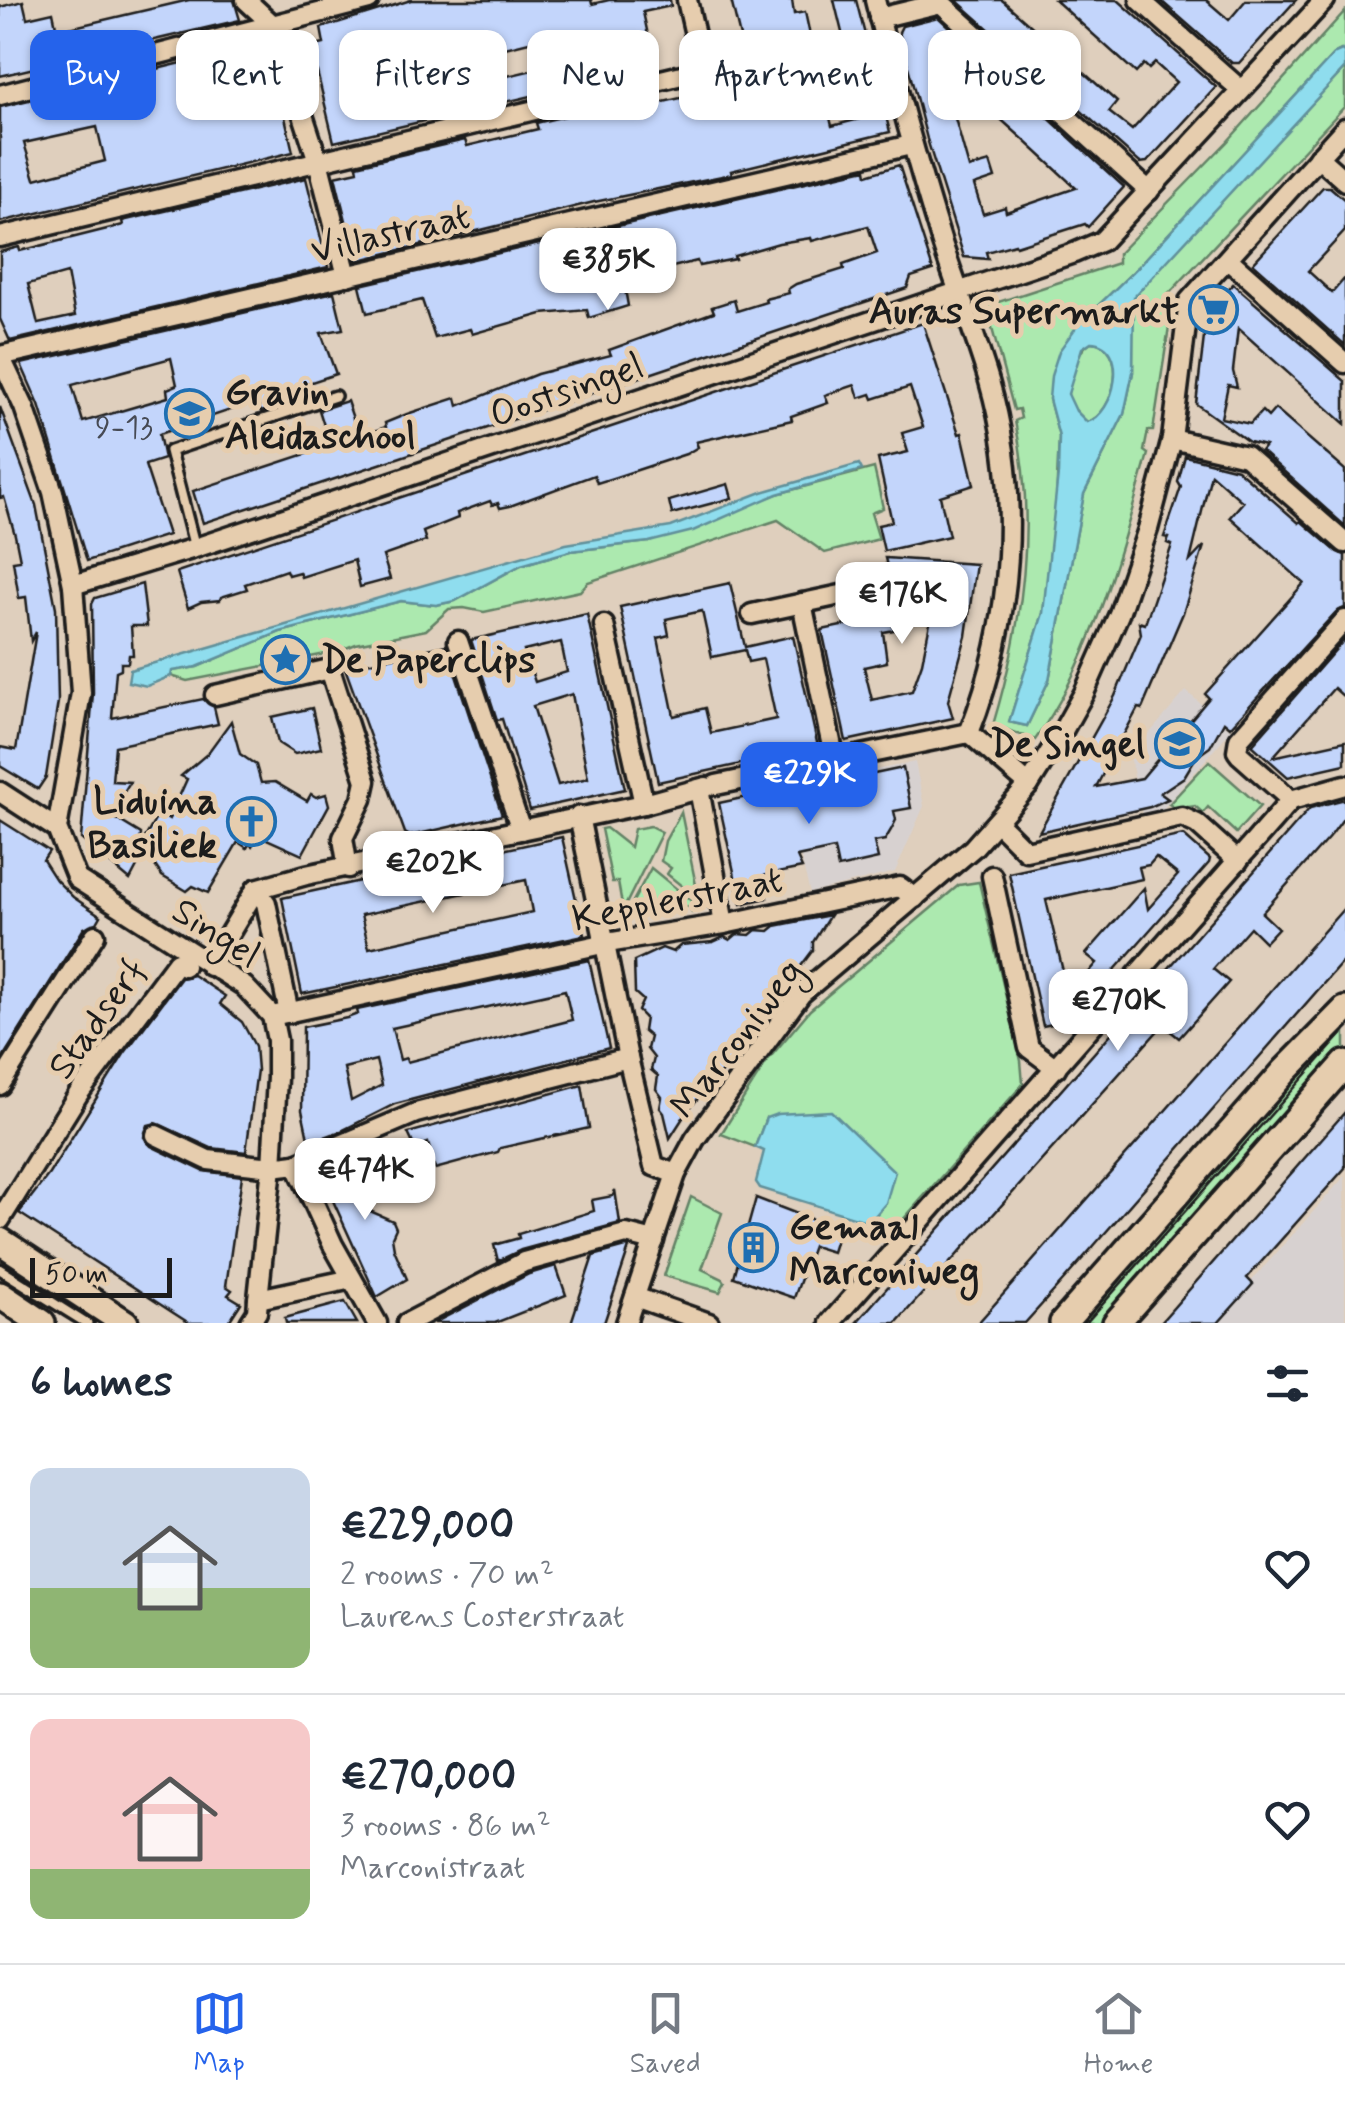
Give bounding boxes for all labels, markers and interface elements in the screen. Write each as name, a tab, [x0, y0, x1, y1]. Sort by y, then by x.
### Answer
chip: Buy	[30, 30, 156, 120]
chip: Rent	[176, 30, 319, 120]
chip: Filters	[339, 30, 507, 120]
chip: New	[527, 30, 659, 120]
chip: Apartment	[679, 30, 908, 120]
chip: House	[928, 30, 1081, 120]
street label: Villastraat	[306, 192, 475, 277]
pin: €385K	[538, 228, 678, 313]
text: €385K	[561, 239, 655, 281]
supermarket icon: Auras Supermarkt	[1188, 284, 1240, 336]
place label: Auras Supermarkt	[869, 288, 1179, 337]
street label: Oostsingel	[483, 342, 651, 444]
place label: Gravin Aleidaschool	[225, 369, 416, 462]
school or university icon: Gravin Aleidaschool	[164, 387, 216, 439]
house number: 9-13	[95, 407, 153, 449]
pin: €176K	[832, 562, 972, 647]
text: €176K	[857, 573, 947, 615]
place icon: De Paperclips	[260, 633, 312, 685]
place label: De Paperclips	[321, 637, 536, 686]
school or university icon: De Singel	[1154, 717, 1206, 769]
place label: De Singel	[990, 721, 1145, 771]
pin: €229K	[739, 742, 879, 827]
text: €229K	[763, 753, 856, 795]
place label: Liduina Basiliek	[87, 778, 217, 871]
church icon: Liduina Basiliek	[226, 796, 278, 848]
pin: €202K	[363, 831, 503, 916]
text: €202K	[385, 842, 481, 884]
street label: Kepplerstraat	[568, 856, 787, 945]
street label: Singel	[160, 887, 269, 984]
street label: Stadserf	[38, 949, 158, 1090]
street label: Marconiweg	[660, 950, 819, 1132]
pin: €270K	[1048, 969, 1188, 1054]
text: €270K	[1071, 980, 1165, 1022]
pin: €474K	[295, 1138, 435, 1223]
text: €474K	[316, 1149, 414, 1191]
place label: Gemaal Marconiweg	[789, 1204, 979, 1301]
building icon: Gemaal Marconiweg	[728, 1222, 780, 1274]
scale bar	[30, 1253, 172, 1298]
text: 50 m	[45, 1257, 108, 1294]
text: 6 homes	[30, 1356, 173, 1411]
icon: filters	[1260, 1356, 1315, 1411]
text: €229,000	[340, 1499, 514, 1554]
icon: home	[110, 1508, 230, 1628]
icon: heart	[1260, 1541, 1315, 1596]
text: 2 rooms · 70 m²	[340, 1554, 554, 1596]
text: Laurens Costerstraat	[340, 1596, 624, 1638]
text: €270,000	[340, 1750, 516, 1805]
icon: home	[110, 1759, 230, 1879]
icon: heart	[1260, 1792, 1315, 1847]
text: 3 rooms · 86 m²	[340, 1805, 551, 1847]
text: Marconistraat	[340, 1847, 525, 1889]
tab: Map	[192, 1986, 247, 2083]
tab: Saved	[630, 1986, 701, 2083]
tab: Home	[1084, 1986, 1153, 2083]

